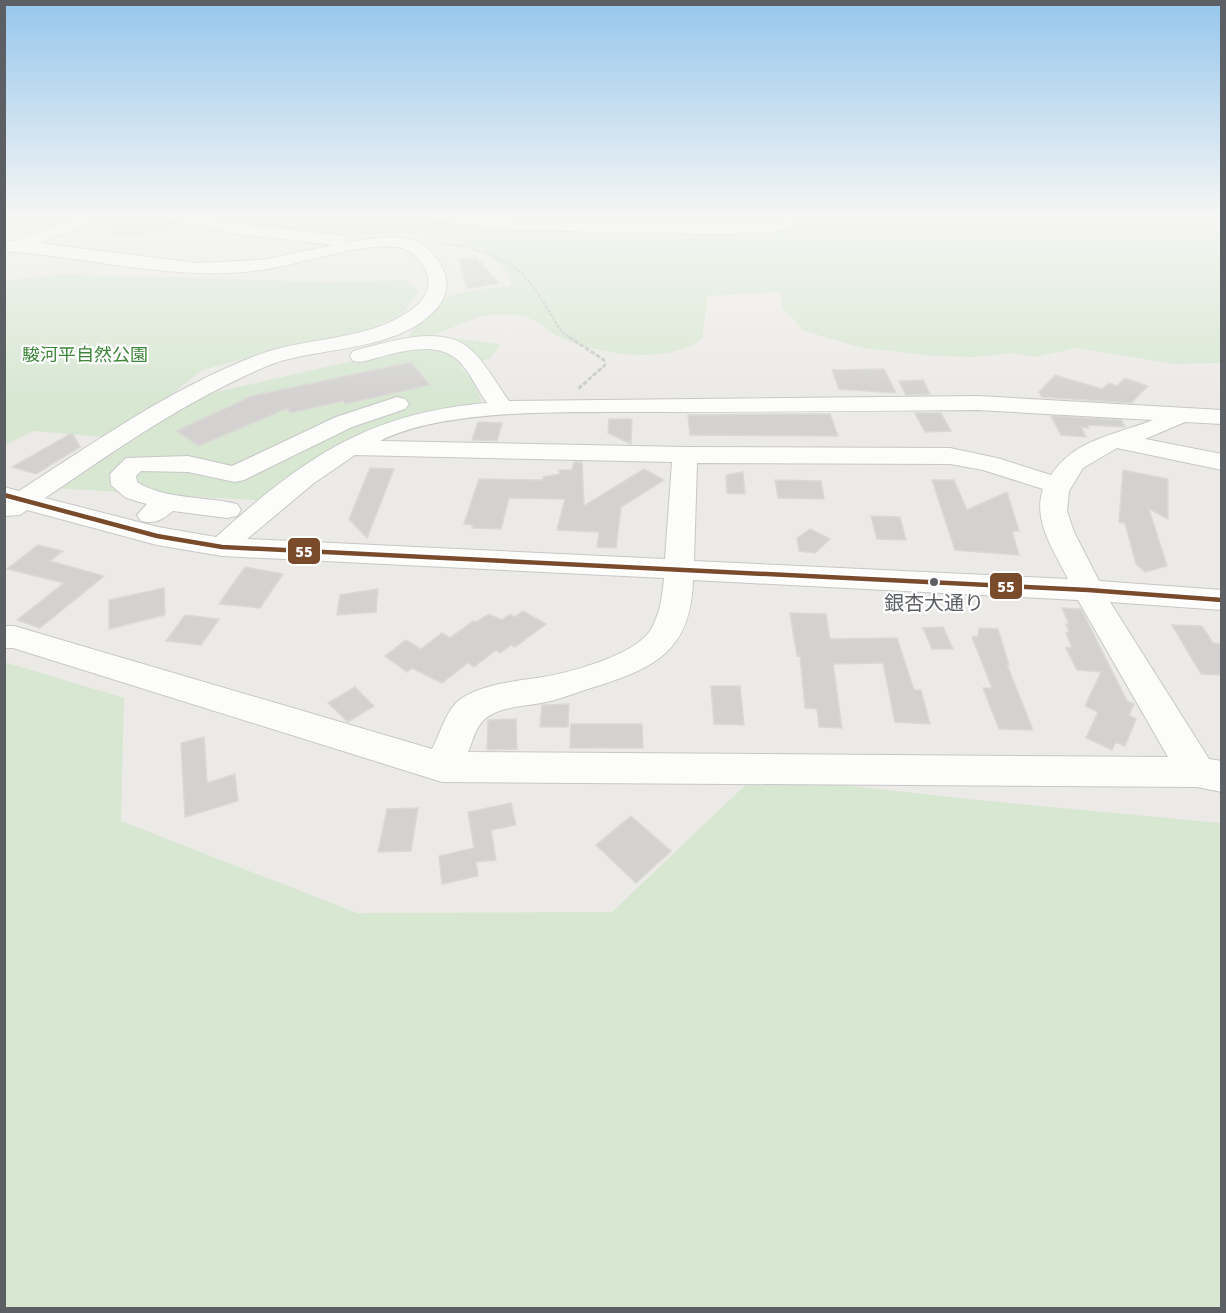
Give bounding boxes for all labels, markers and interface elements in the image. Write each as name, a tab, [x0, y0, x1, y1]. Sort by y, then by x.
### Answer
park label: 駿河平自然公園	[22, 344, 148, 366]
line badge: 55	[287, 537, 321, 565]
text: 55	[295, 542, 313, 562]
line badge: 55	[989, 572, 1023, 600]
marker: 銀杏大通り	[928, 576, 940, 588]
text: 55	[997, 577, 1015, 597]
place label: 銀杏大通り	[884, 591, 984, 616]

